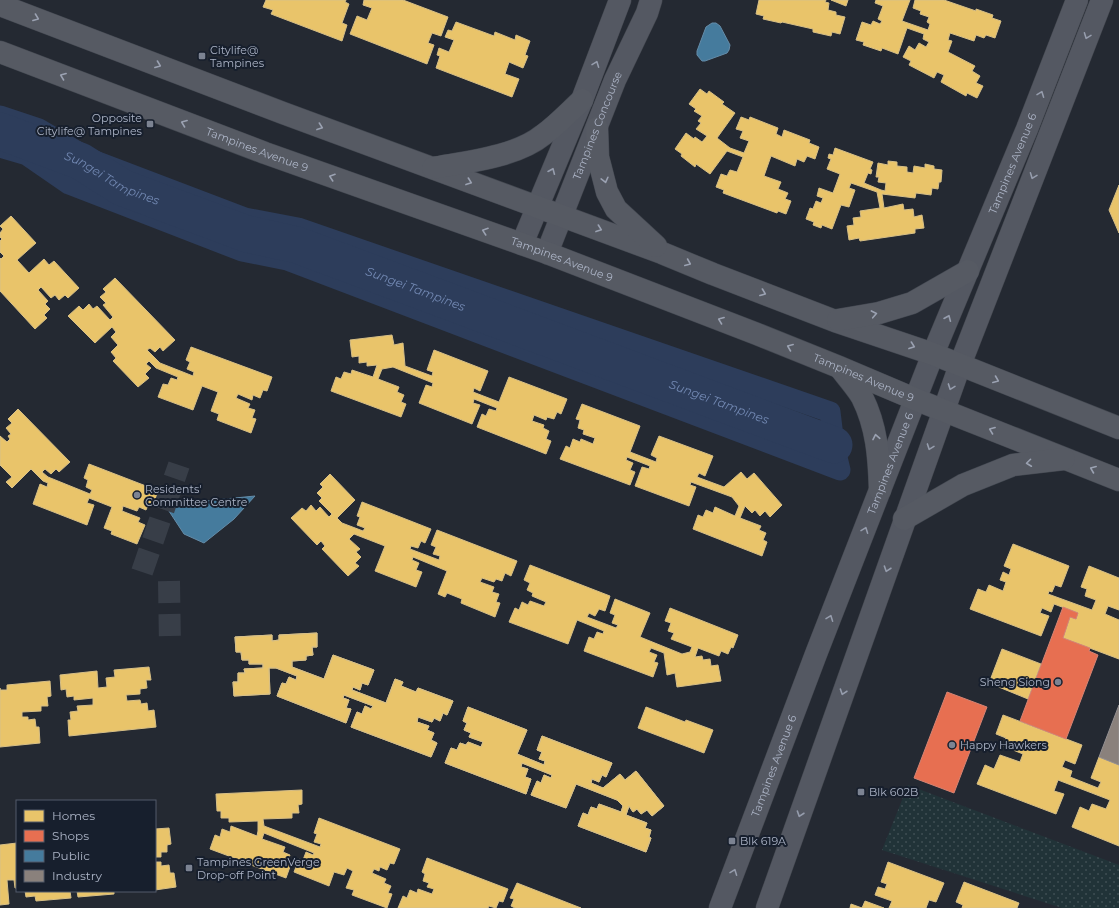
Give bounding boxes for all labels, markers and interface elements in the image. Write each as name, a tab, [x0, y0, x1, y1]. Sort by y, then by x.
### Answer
one-way arrow	[33, 14, 40, 22]
one-way arrow	[1084, 33, 1092, 40]
place label: Citylife@ Tampines	[210, 43, 265, 70]
marker: Citylife@ Tampines	[197, 51, 207, 61]
one-way arrow	[154, 60, 161, 68]
one-way arrow	[591, 60, 599, 67]
street label: Tampines Concourse	[569, 69, 625, 182]
one-way arrow	[59, 73, 66, 81]
one-way arrow	[1036, 91, 1044, 98]
place label: Opposite Citylife@ Tampines	[37, 111, 143, 138]
street label: Tampines Avenue 6	[985, 111, 1040, 216]
marker: Opposite Citylife@ Tampines	[145, 119, 155, 129]
one-way arrow	[180, 119, 187, 127]
one-way arrow	[316, 122, 323, 130]
street label: Tampines Avenue 9	[204, 124, 310, 175]
water label: Sungei Tampines	[63, 148, 162, 208]
one-way arrow	[548, 167, 556, 174]
one-way arrow	[1030, 172, 1038, 179]
one-way arrow	[329, 173, 336, 182]
one-way arrow	[466, 177, 473, 185]
one-way arrow	[600, 177, 608, 183]
one-way arrow	[595, 225, 602, 233]
one-way arrow	[482, 227, 489, 235]
street label: Tampines Avenue 9	[509, 234, 615, 285]
one-way arrow	[684, 259, 691, 267]
water label: Sungei Tampines	[364, 263, 468, 314]
one-way arrow	[758, 288, 766, 296]
one-way arrow	[871, 310, 877, 319]
one-way arrow	[944, 315, 952, 322]
one-way arrow	[717, 316, 724, 324]
one-way arrow	[909, 342, 916, 350]
one-way arrow	[786, 344, 794, 352]
street label: Tampines Avenue 9	[811, 350, 916, 405]
one-way arrow	[992, 375, 999, 383]
water label: Sungei Tampines	[667, 376, 771, 427]
one-way arrow	[948, 384, 956, 391]
street label: Tampines Avenue 6	[864, 410, 917, 516]
one-way arrow	[988, 426, 995, 434]
one-way arrow	[872, 434, 880, 440]
one-way arrow	[927, 443, 935, 450]
one-way arrow	[1025, 458, 1032, 467]
one-way arrow	[1090, 466, 1098, 474]
place label: Residents' Committee Centre	[145, 482, 248, 509]
marker: Residents' Committee Centre	[132, 490, 142, 500]
one-way arrow	[860, 526, 868, 533]
one-way arrow	[883, 566, 891, 573]
one-way arrow	[826, 614, 834, 621]
place label: Sheng Siong	[980, 675, 1050, 689]
marker: Sheng Siong	[1053, 677, 1063, 687]
one-way arrow	[840, 688, 848, 695]
street label: Tampines Avenue 6	[748, 712, 800, 819]
place label: Happy Hawkers	[960, 738, 1047, 752]
marker: Happy Hawkers	[947, 740, 957, 750]
place label: Blk 602B	[869, 785, 918, 799]
marker: Blk 602B	[856, 787, 866, 797]
legend	[16, 800, 156, 892]
text: Homes	[52, 808, 95, 823]
one-way arrow	[797, 811, 805, 818]
text: Shops	[52, 828, 89, 843]
place label: Blk 619A	[740, 834, 786, 848]
marker: Blk 619A	[727, 836, 737, 846]
text: Public	[52, 848, 90, 863]
place label: Tampines GreenVerge Drop-off Point	[197, 855, 320, 882]
marker: Tampines GreenVerge Drop-off Point	[184, 863, 194, 873]
text: Industry	[52, 868, 102, 883]
one-way arrow	[729, 868, 737, 875]

